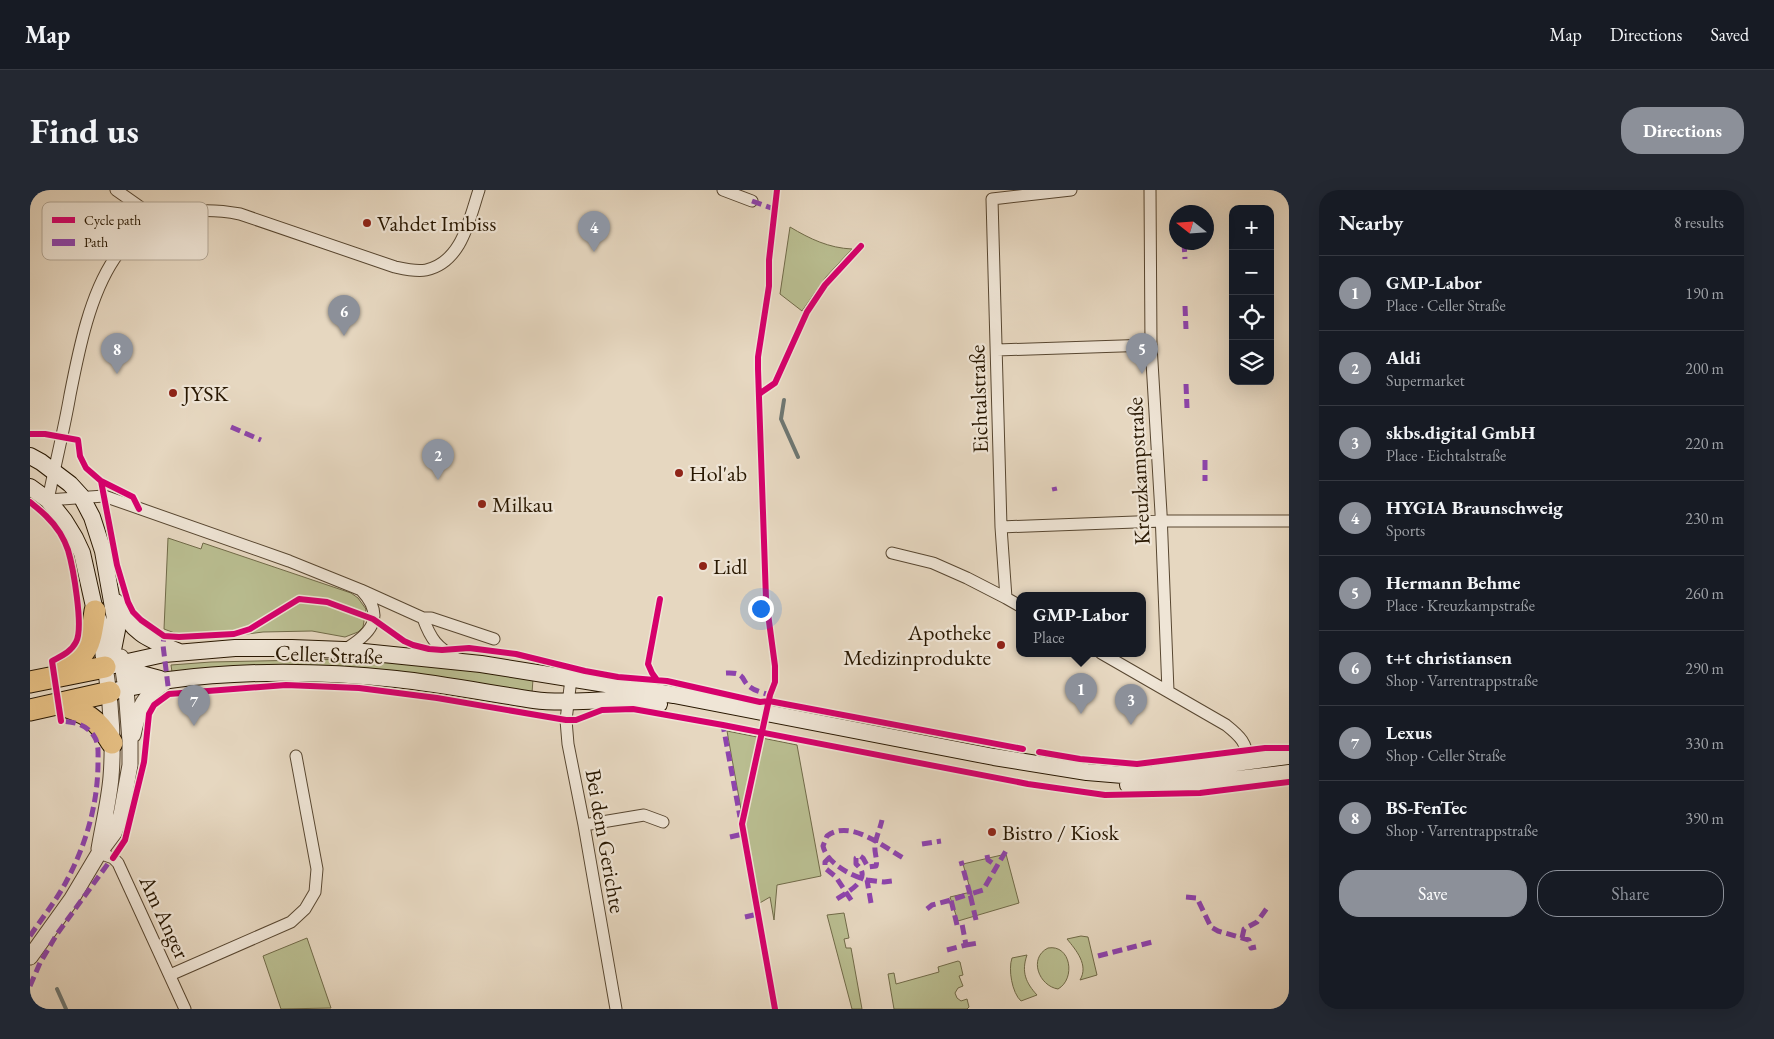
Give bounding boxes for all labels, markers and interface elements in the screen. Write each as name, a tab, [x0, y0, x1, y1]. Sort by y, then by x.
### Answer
text: Map	[25, 19, 70, 50]
text: Map	[1550, 23, 1582, 46]
text: Directions	[1610, 23, 1682, 46]
text: Saved	[1710, 23, 1749, 46]
button: Directions	[1621, 107, 1744, 154]
text: Find us	[30, 108, 139, 153]
legend	[42, 202, 208, 260]
north arrow	[1169, 205, 1214, 250]
map controls	[1229, 205, 1274, 385]
button: +	[1229, 205, 1274, 250]
place label: Vahdet Imbiss	[377, 209, 496, 238]
text: Nearby	[1339, 209, 1403, 236]
text: Cycle path	[84, 211, 141, 229]
pin: 4	[578, 211, 610, 252]
text: 8 results	[1674, 212, 1724, 233]
marker: Vahdet Imbiss	[361, 217, 373, 229]
text: Path	[84, 233, 108, 251]
button: −	[1229, 250, 1274, 295]
text: GMP-Labor	[1386, 270, 1482, 295]
text: 1	[1351, 283, 1359, 304]
text: 190 m	[1685, 283, 1724, 304]
pin: 6	[328, 295, 360, 336]
button: locate	[1229, 295, 1274, 340]
text: Place · Celler Straße	[1386, 295, 1506, 316]
pin: 8	[101, 333, 133, 374]
pin: 5	[1126, 333, 1158, 374]
button: layers	[1229, 340, 1274, 385]
street label: Eichtalstraße	[962, 344, 995, 454]
text: Aldi	[1386, 345, 1421, 370]
text: 2	[1351, 358, 1359, 379]
text: 200 m	[1685, 358, 1724, 379]
text: Supermarket	[1386, 370, 1465, 391]
place label: JYSK	[181, 379, 229, 408]
marker: JYSK	[167, 387, 179, 399]
street label: Kreuzkampstraße	[1120, 396, 1157, 546]
text: skbs.digital GmbH	[1386, 420, 1535, 445]
text: 3	[1351, 433, 1359, 454]
text: 220 m	[1685, 433, 1724, 454]
pin: 2	[422, 439, 454, 480]
text: Place · Eichtalstraße	[1386, 445, 1506, 466]
place label: Hol'ab	[689, 459, 747, 488]
marker: Hol'ab	[673, 467, 685, 479]
place label: Milkau	[492, 490, 554, 519]
text: HYGIA Braunschweig	[1386, 495, 1563, 520]
marker: Milkau	[476, 498, 488, 510]
text: 4	[1351, 508, 1359, 529]
text: 230 m	[1685, 508, 1724, 529]
text: Sports	[1386, 520, 1425, 541]
place label: Lidl	[713, 552, 748, 581]
marker: Lidl	[697, 560, 709, 572]
text: Hermann Behme	[1386, 570, 1520, 595]
text: 5	[1351, 583, 1359, 604]
text: 260 m	[1685, 583, 1724, 604]
popup	[1016, 592, 1146, 657]
text: Place · Kreuzkampstraße	[1386, 595, 1535, 616]
your location	[748, 596, 774, 622]
text: GMP-Labor	[1033, 602, 1129, 627]
place label: Apotheke Medizinprodukte	[843, 618, 991, 672]
text: Place	[1033, 627, 1065, 648]
street label: Celler Straße	[274, 638, 384, 671]
marker: Apotheke Medizinprodukte	[995, 639, 1007, 651]
text: t+t christiansen	[1386, 645, 1512, 670]
text: 6	[1351, 658, 1359, 679]
text: 290 m	[1685, 658, 1724, 679]
text: Shop · Varrentrappstraße	[1386, 670, 1538, 691]
pin: 1	[1065, 673, 1097, 714]
pin: 3	[1115, 684, 1147, 725]
pin: 7	[178, 685, 210, 726]
text: Lexus	[1386, 720, 1432, 745]
text: 7	[1351, 733, 1359, 754]
text: 330 m	[1685, 733, 1724, 754]
text: Shop · Celler Straße	[1386, 745, 1506, 766]
street label: Bei dem Gerichte	[579, 767, 633, 916]
text: BS-FenTec	[1386, 795, 1467, 820]
text: 8	[1351, 808, 1359, 829]
text: 390 m	[1685, 808, 1724, 829]
place label: Bistro / Kiosk	[1002, 818, 1120, 847]
text: Shop · Varrentrappstraße	[1386, 820, 1538, 841]
marker: Bistro / Kiosk	[986, 826, 998, 838]
street label: Am Anger	[132, 870, 197, 964]
button: Save	[1339, 870, 1527, 917]
button: Share	[1537, 870, 1724, 917]

